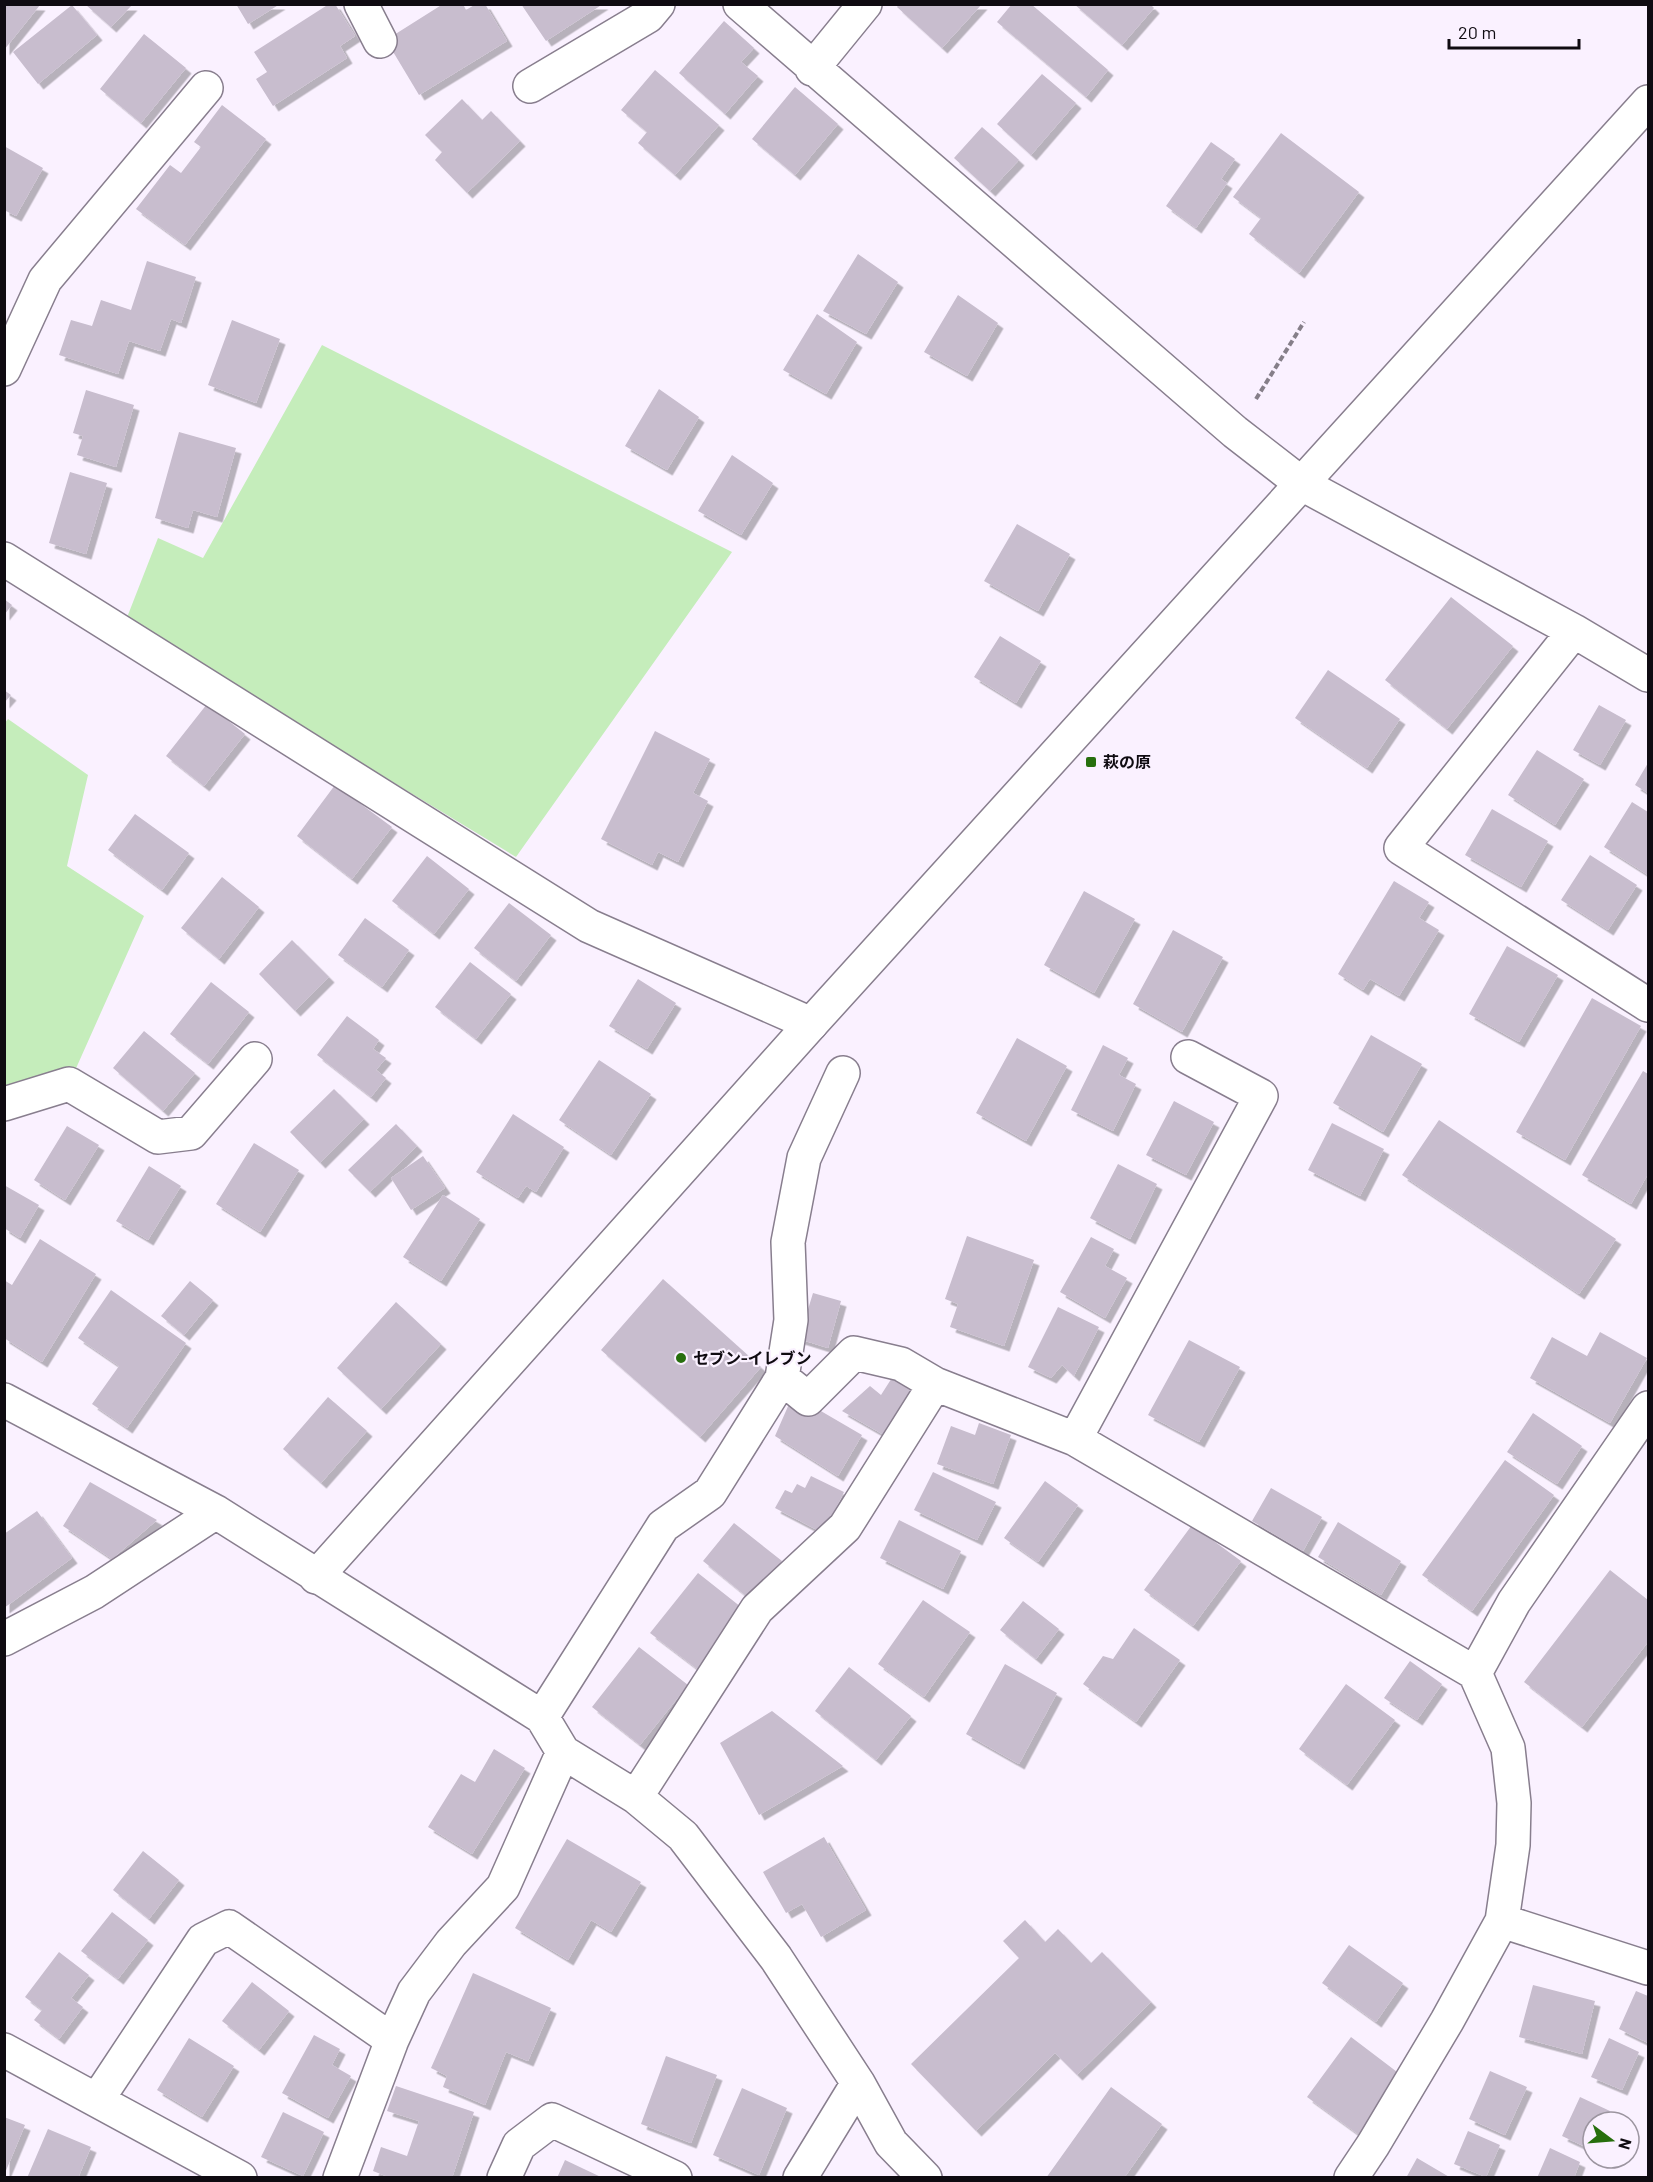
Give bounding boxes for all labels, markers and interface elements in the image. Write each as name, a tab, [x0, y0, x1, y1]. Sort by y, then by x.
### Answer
scale bar	[1449, 12, 1580, 50]
text: 20 m	[1458, 21, 1496, 43]
place label: 萩の原	[1103, 752, 1151, 771]
marker: 萩の原	[1084, 755, 1098, 769]
place label: セブン-イレブン	[693, 1348, 812, 1367]
marker: セブン-イレブン	[674, 1351, 688, 1365]
north arrow	[1581, 2110, 1641, 2170]
text: N	[1615, 2137, 1636, 2152]

